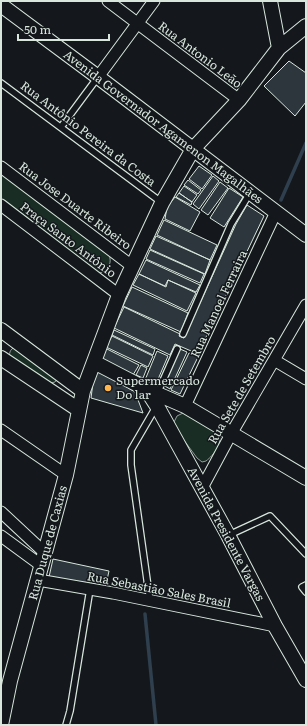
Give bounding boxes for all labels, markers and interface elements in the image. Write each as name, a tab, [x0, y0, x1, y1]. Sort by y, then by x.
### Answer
scale bar	[18, 16, 109, 42]
street label: Rua Antonio Leão	[155, 17, 246, 92]
text: 50 m	[24, 20, 51, 38]
street label: Avenida Governador Agamenon Magalhães	[60, 45, 268, 208]
street label: Rua Antônio Pereira da Costa	[17, 76, 161, 191]
street label: Rua Jose Duarte Ribeiro	[16, 157, 136, 253]
street label: Praça Santo Antônio	[17, 197, 120, 281]
street label: Rua Manoel Ferraira	[185, 246, 251, 360]
street label: Rua Sete de Setembro	[203, 332, 279, 447]
place label: Supermercado Do lar	[116, 371, 200, 403]
marker: Supermercado Do lar	[103, 383, 113, 393]
street label: Avenida Presidente Vargas	[184, 463, 270, 604]
street label: Rua Duque de Caxias	[23, 483, 71, 602]
street label: Rua Sebastião Sales Brasil	[86, 566, 233, 612]

